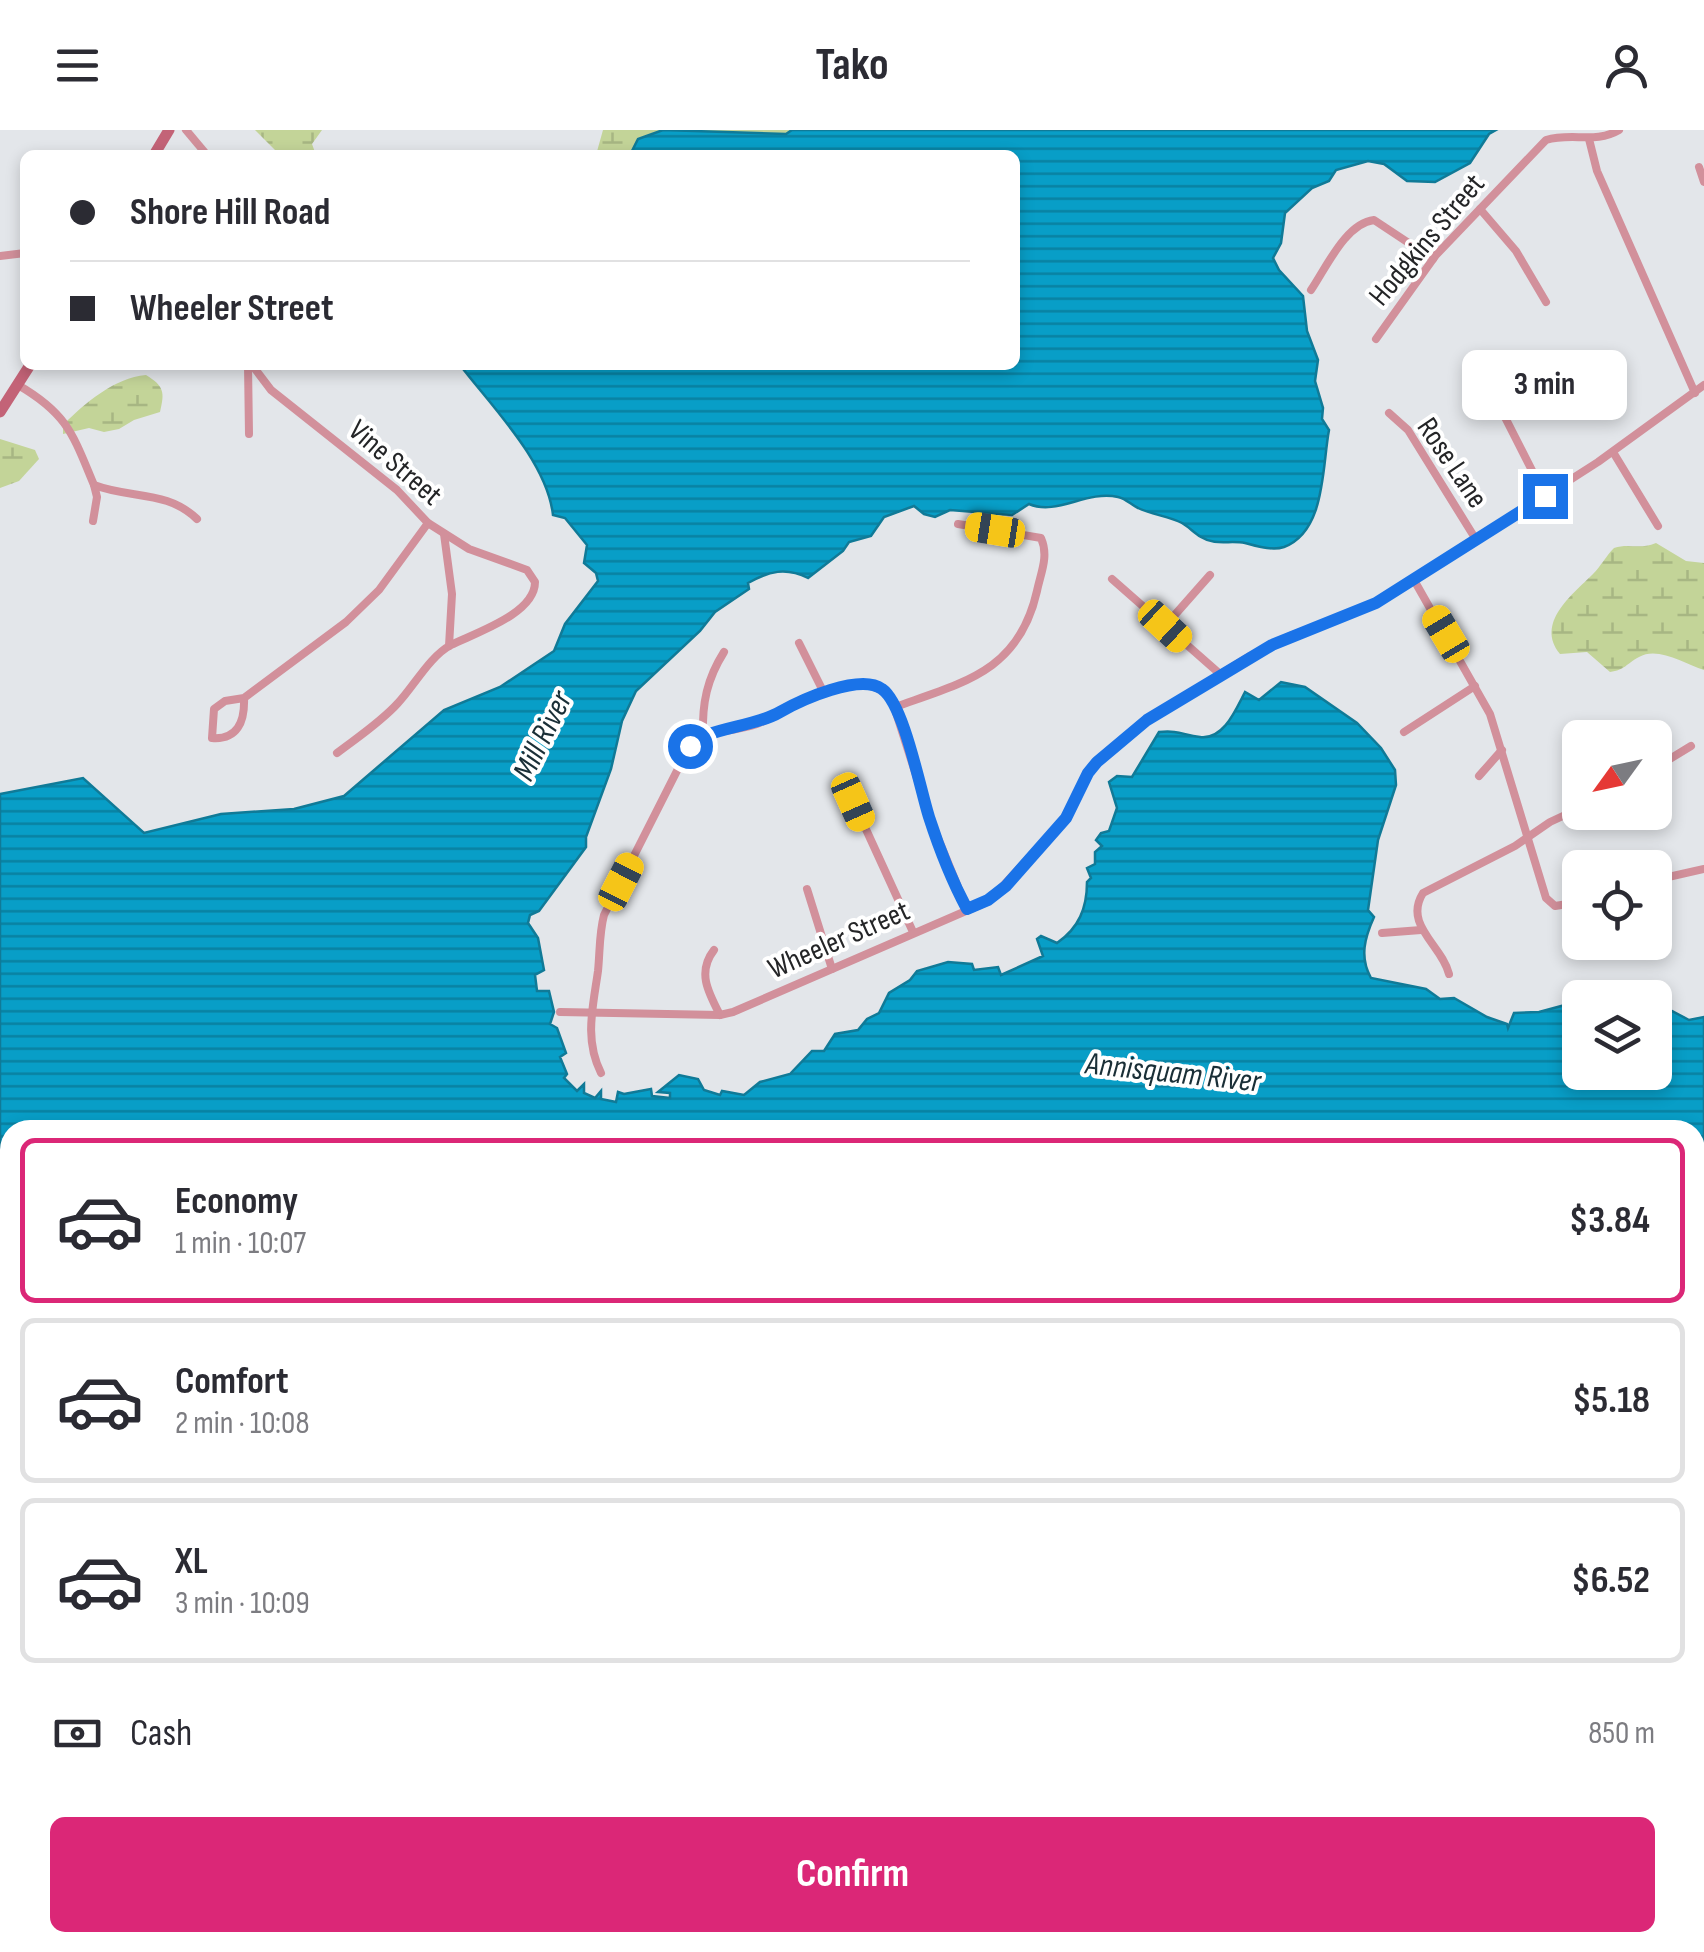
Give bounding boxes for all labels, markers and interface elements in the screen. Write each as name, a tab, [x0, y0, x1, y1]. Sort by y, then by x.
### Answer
icon: menu	[50, 38, 105, 93]
text: Tako	[815, 38, 889, 93]
icon: person	[1599, 38, 1654, 93]
street label: Hodgkins Street	[1362, 167, 1492, 313]
text: Shore Hill Road	[130, 190, 330, 235]
text: Wheeler Street	[130, 286, 334, 331]
callout: 3 min	[1462, 351, 1628, 421]
text: 3 min	[1514, 365, 1575, 404]
street label: Rose Lane	[1409, 411, 1495, 515]
street label: Vine Street	[341, 413, 449, 513]
route end	[1523, 474, 1568, 519]
car	[963, 510, 1027, 550]
car	[1133, 595, 1197, 657]
car	[1418, 601, 1474, 667]
water label: Mill River	[505, 684, 582, 787]
north arrow	[1562, 720, 1672, 830]
map controls	[1562, 720, 1672, 1090]
route start	[668, 724, 713, 769]
car	[827, 768, 879, 836]
car	[594, 848, 648, 916]
button: locate	[1562, 850, 1672, 960]
street label: Wheeler Street	[763, 893, 915, 987]
button: layers	[1562, 980, 1672, 1090]
water label: Annisquam River	[1082, 1044, 1263, 1102]
icon: car	[55, 1176, 145, 1266]
text: Economy	[175, 1179, 298, 1224]
text: $3.84	[1569, 1198, 1650, 1243]
text: 1 min · 10:07	[175, 1224, 306, 1263]
icon: car	[55, 1356, 145, 1446]
text: Comfort	[175, 1359, 289, 1404]
text: $5.18	[1572, 1378, 1650, 1423]
text: 2 min · 10:08	[175, 1404, 309, 1443]
icon: car	[55, 1536, 145, 1626]
text: XL	[175, 1539, 208, 1584]
text: $6.52	[1571, 1558, 1650, 1603]
text: 3 min · 10:09	[175, 1584, 310, 1623]
icon: cash	[50, 1706, 105, 1761]
text: Cash	[130, 1711, 192, 1756]
text: 850 m	[1588, 1714, 1655, 1753]
button: Confirm	[50, 1817, 1655, 1932]

